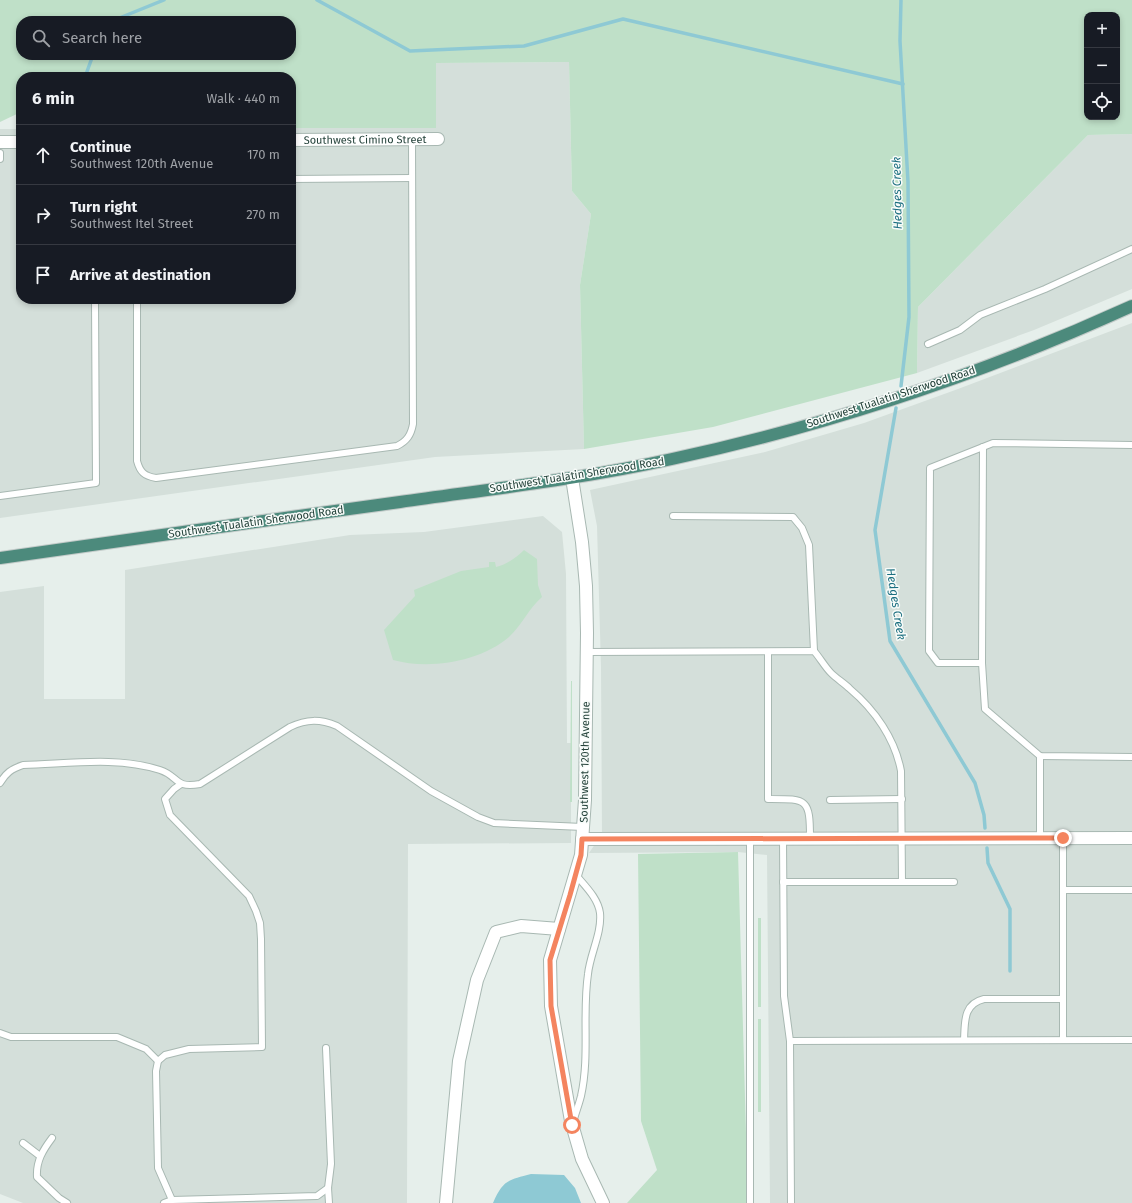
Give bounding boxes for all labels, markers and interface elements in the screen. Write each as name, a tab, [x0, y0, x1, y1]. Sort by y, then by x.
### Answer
map controls	[1084, 12, 1120, 120]
button: +	[1084, 12, 1120, 48]
search box	[16, 16, 296, 60]
icon: search	[30, 27, 52, 49]
text: Search here	[62, 29, 142, 47]
button: −	[1084, 48, 1120, 84]
button: locate	[1084, 84, 1120, 120]
text: 6 min	[32, 88, 75, 109]
text: Walk · 440 m	[207, 91, 280, 106]
street label: Southwest Cimino Street	[304, 133, 426, 146]
text: Continue	[70, 138, 131, 156]
icon: ahead	[32, 144, 54, 166]
text: 170 m	[247, 147, 280, 162]
text: Southwest 120th Avenue	[70, 156, 213, 171]
water label: Hedges Creek	[889, 156, 905, 229]
text: Turn right	[70, 198, 137, 216]
icon: right	[32, 204, 54, 226]
text: 270 m	[246, 207, 280, 222]
text: Southwest Itel Street	[70, 216, 193, 231]
icon: arrive	[32, 264, 54, 286]
text: Arrive at destination	[70, 266, 211, 284]
street label: Southwest Tualatin Sherwood Road	[805, 364, 977, 430]
street label: Southwest Tualatin Sherwood Road	[489, 455, 665, 495]
street label: Southwest Tualatin Sherwood Road	[168, 503, 344, 541]
water label: Hedges Creek	[883, 567, 909, 641]
street label: Southwest 120th Avenue	[577, 701, 593, 823]
route end	[1054, 829, 1072, 847]
route start	[563, 1116, 581, 1134]

